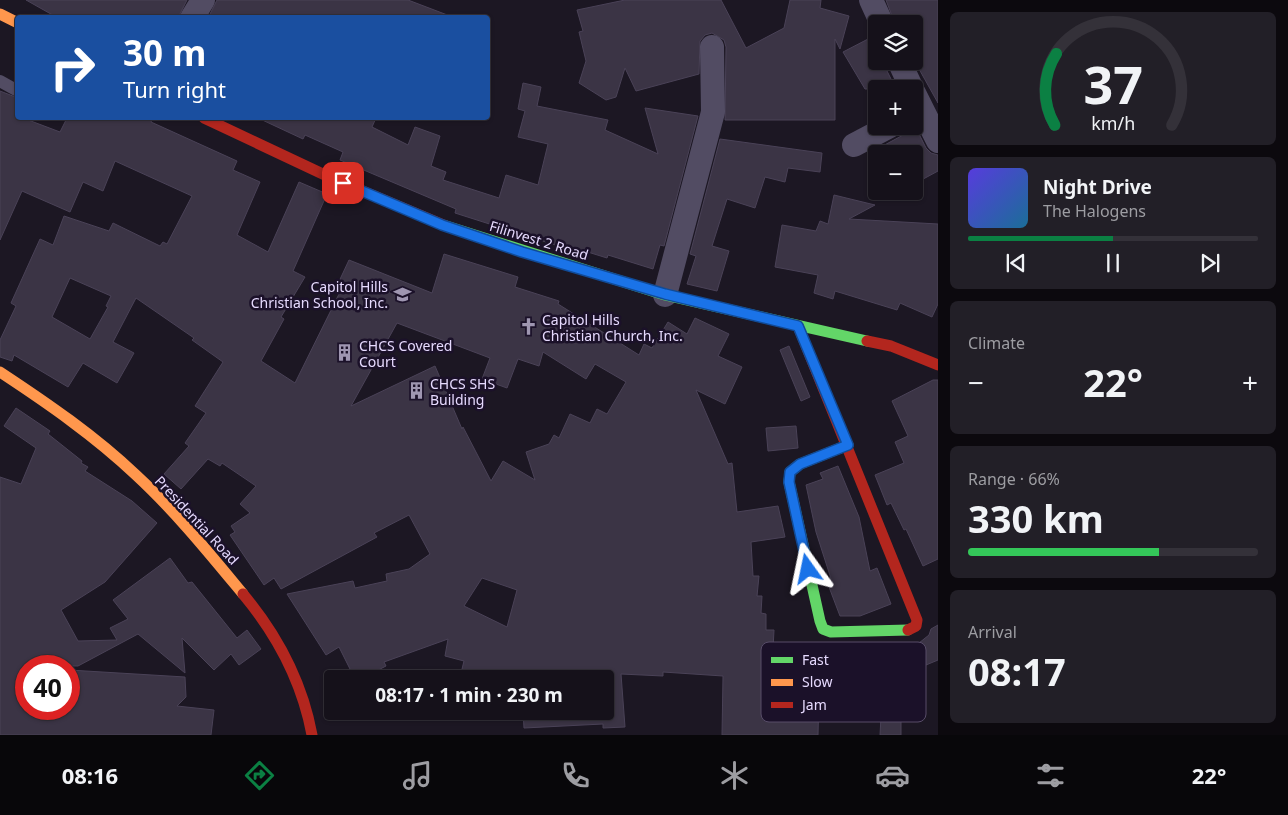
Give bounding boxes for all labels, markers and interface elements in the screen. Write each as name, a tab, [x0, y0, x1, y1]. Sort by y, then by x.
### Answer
map controls	[868, 15, 923, 200]
button: layers	[868, 15, 923, 70]
text: 30 m	[123, 29, 206, 76]
icon: right	[40, 35, 105, 100]
text: 37	[1083, 48, 1143, 119]
text: Turn right	[123, 74, 226, 104]
button: +	[868, 80, 923, 135]
text: km/h	[1091, 111, 1135, 135]
button: −	[868, 145, 923, 200]
pin	[322, 162, 364, 204]
icon: arrive	[329, 169, 357, 197]
text: Night Drive	[1043, 174, 1152, 200]
text: The Halogens	[1043, 200, 1146, 222]
street label: Filinvest 2 Road	[487, 216, 591, 264]
icon: previous	[1002, 249, 1030, 277]
icon: pause	[1099, 249, 1127, 277]
icon: next	[1196, 249, 1224, 277]
place label: Capitol Hills Christian School, Inc.	[251, 277, 388, 312]
school or university icon: Capitol Hills Christian School, Inc.	[392, 284, 412, 304]
place label: Capitol Hills Christian Church, Inc.	[542, 310, 683, 345]
church icon: Capitol Hills Christian Church, Inc.	[518, 317, 538, 337]
text: Climate	[968, 332, 1025, 354]
place label: CHCS Covered Court	[359, 336, 452, 371]
building icon: CHCS Covered Court	[335, 343, 355, 363]
text: 22°	[1083, 356, 1143, 408]
text: −	[968, 363, 984, 401]
text: +	[1242, 363, 1258, 401]
place label: CHCS SHS Building	[430, 374, 495, 409]
building icon: CHCS SHS Building	[406, 381, 426, 401]
text: Range · 66%	[968, 468, 1060, 490]
street label: Presidential Road	[151, 472, 243, 568]
text: 330 km	[968, 492, 1104, 544]
position arrow	[781, 542, 833, 594]
text: Arrival	[968, 621, 1017, 643]
legend	[761, 642, 926, 722]
text: 08:17	[968, 645, 1066, 697]
text: Fast	[802, 650, 829, 669]
speed limit sign: 40	[15, 655, 80, 720]
text: Slow	[802, 672, 833, 691]
text: 08:17 · 1 min · 230 m	[375, 682, 563, 708]
text: Jam	[800, 695, 827, 714]
icon: directions	[242, 758, 277, 793]
icon: music	[400, 758, 435, 793]
icon: phone	[558, 758, 593, 793]
icon: climate	[717, 758, 752, 793]
icon: car	[875, 758, 910, 793]
icon: filters	[1033, 758, 1068, 793]
text: 08:16	[62, 760, 118, 790]
text: 22°	[1192, 760, 1226, 790]

